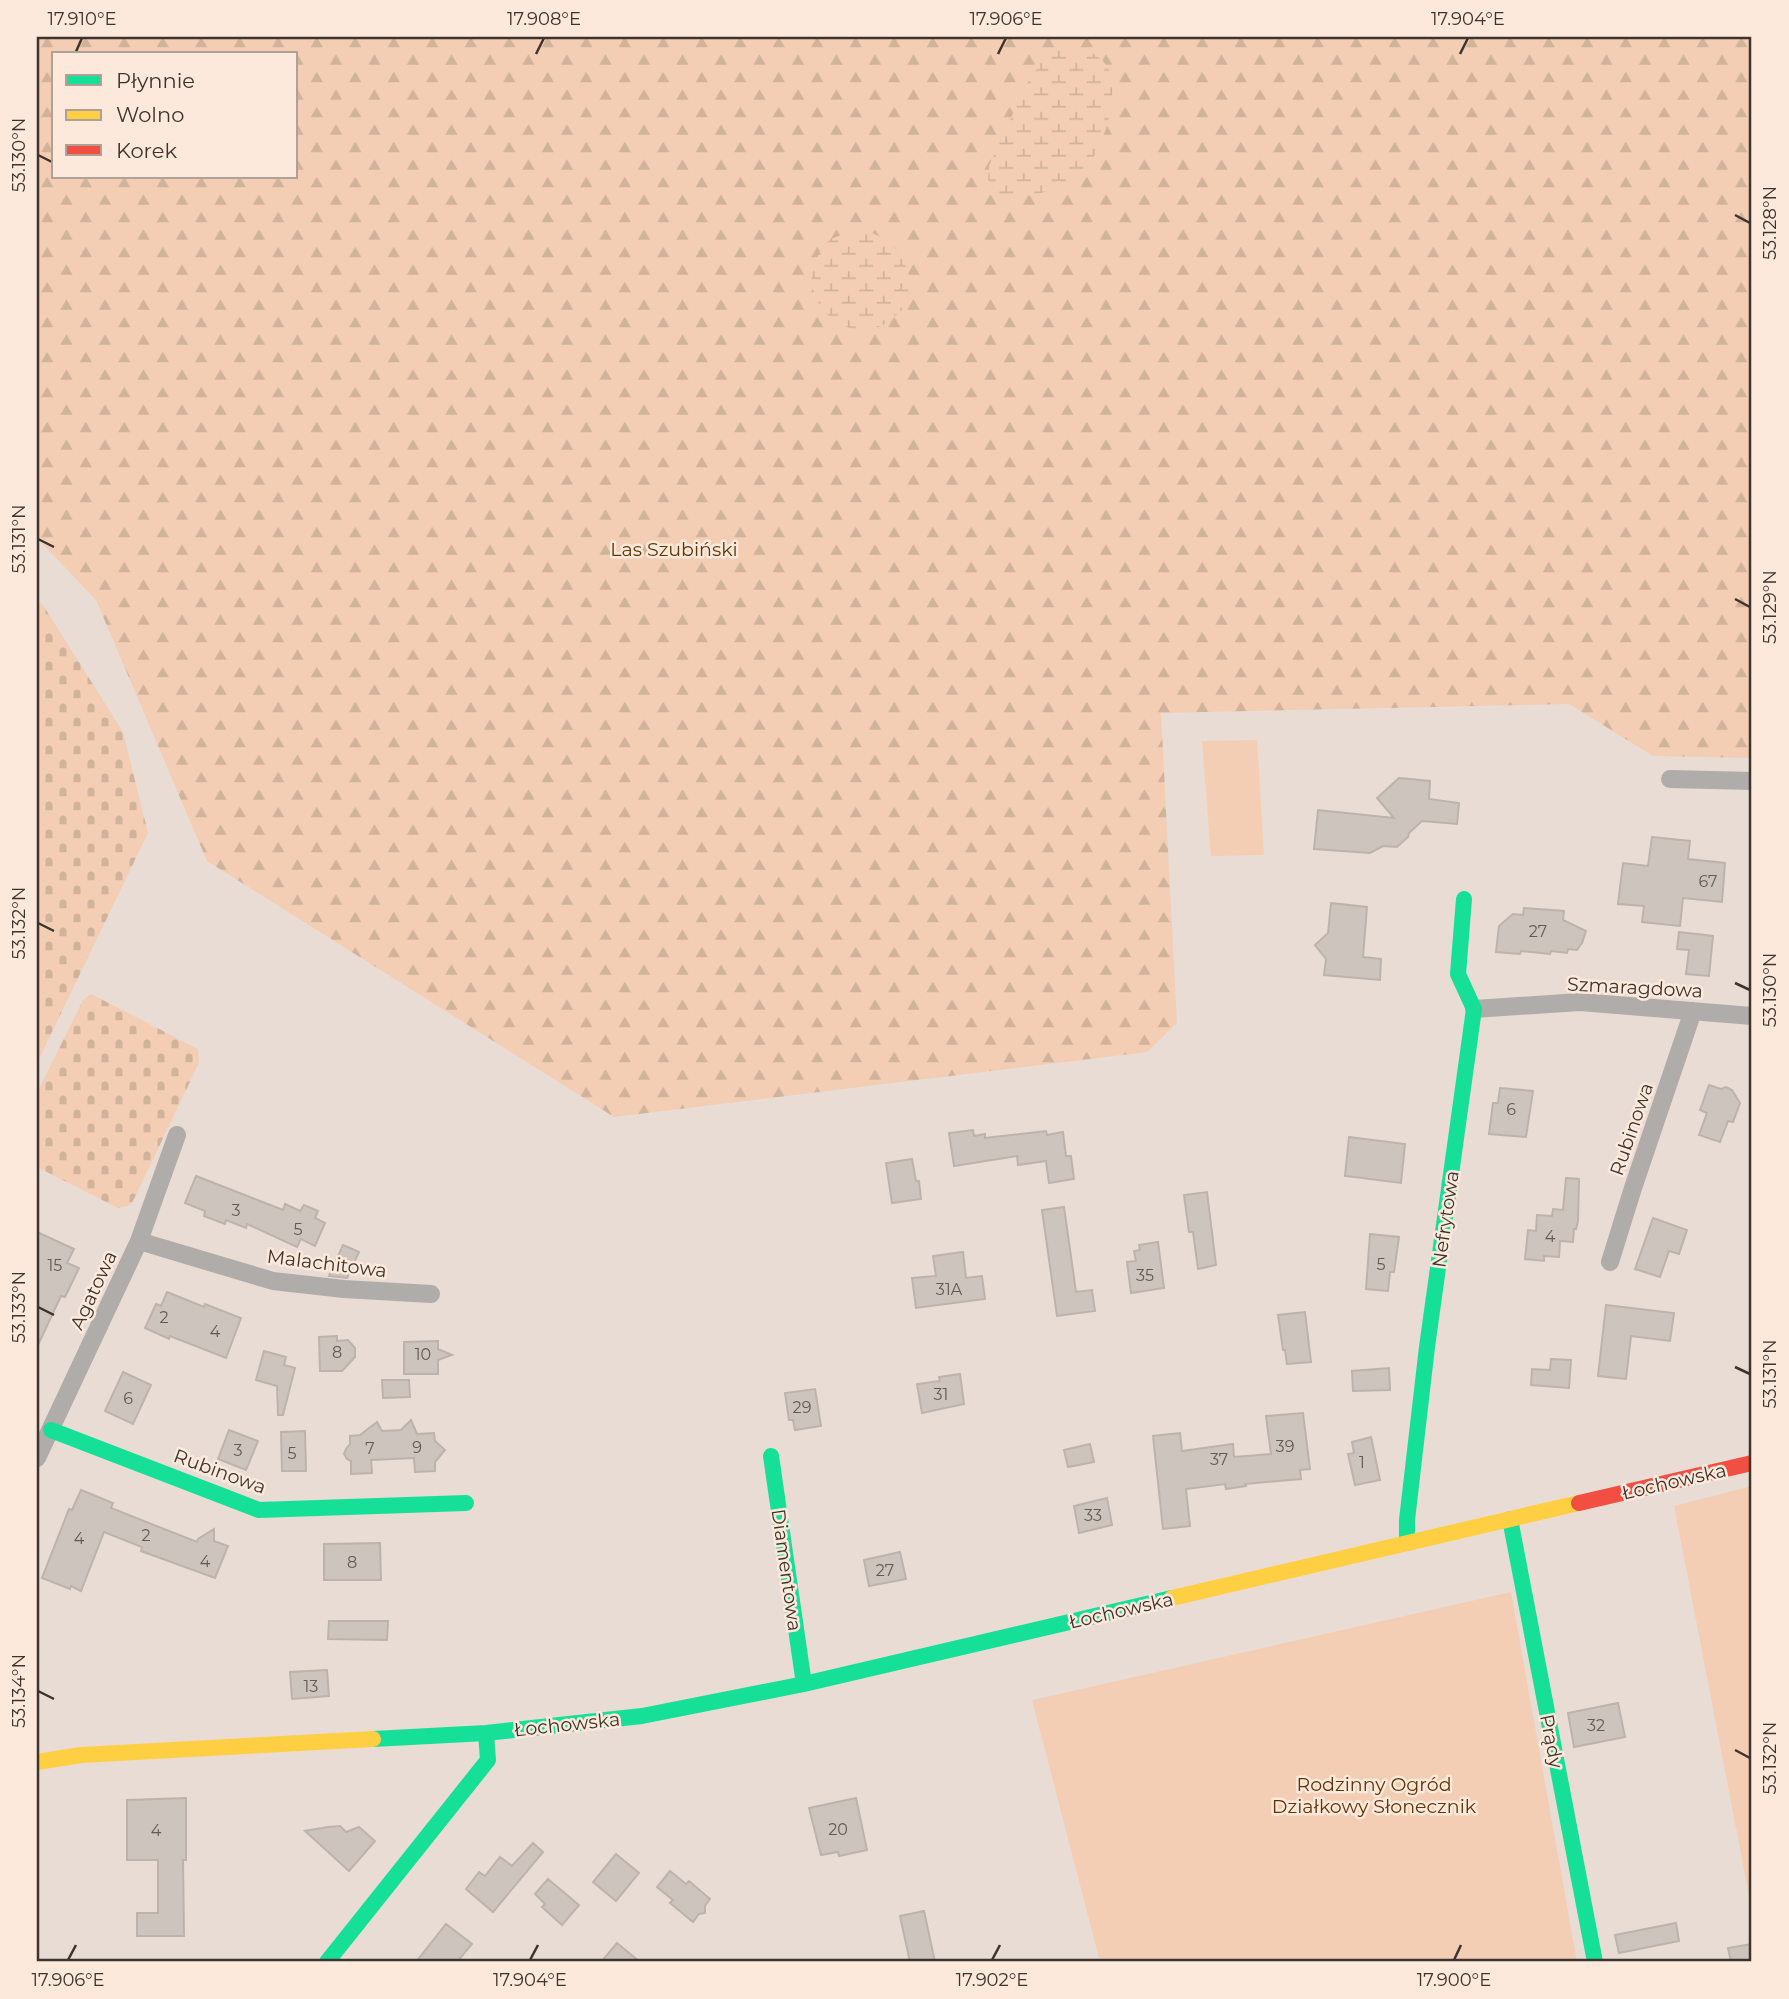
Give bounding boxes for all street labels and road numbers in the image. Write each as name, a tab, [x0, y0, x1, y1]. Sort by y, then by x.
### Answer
street label: Szmaragdowa	[1567, 972, 1703, 1003]
street label: Rubinowa	[1605, 1080, 1658, 1179]
street label: Nefrytowa	[1427, 1169, 1464, 1269]
street label: Malachitowa	[266, 1245, 388, 1282]
street label: Agatowa	[65, 1247, 122, 1333]
street label: Rubinowa	[171, 1444, 269, 1499]
street label: Łochowska	[1620, 1458, 1729, 1505]
street label: Diamentowa	[767, 1508, 806, 1633]
street label: Łochowska	[1067, 1587, 1176, 1634]
street label: Łochowska	[513, 1708, 621, 1741]
street label: Prądy	[1535, 1712, 1568, 1771]

